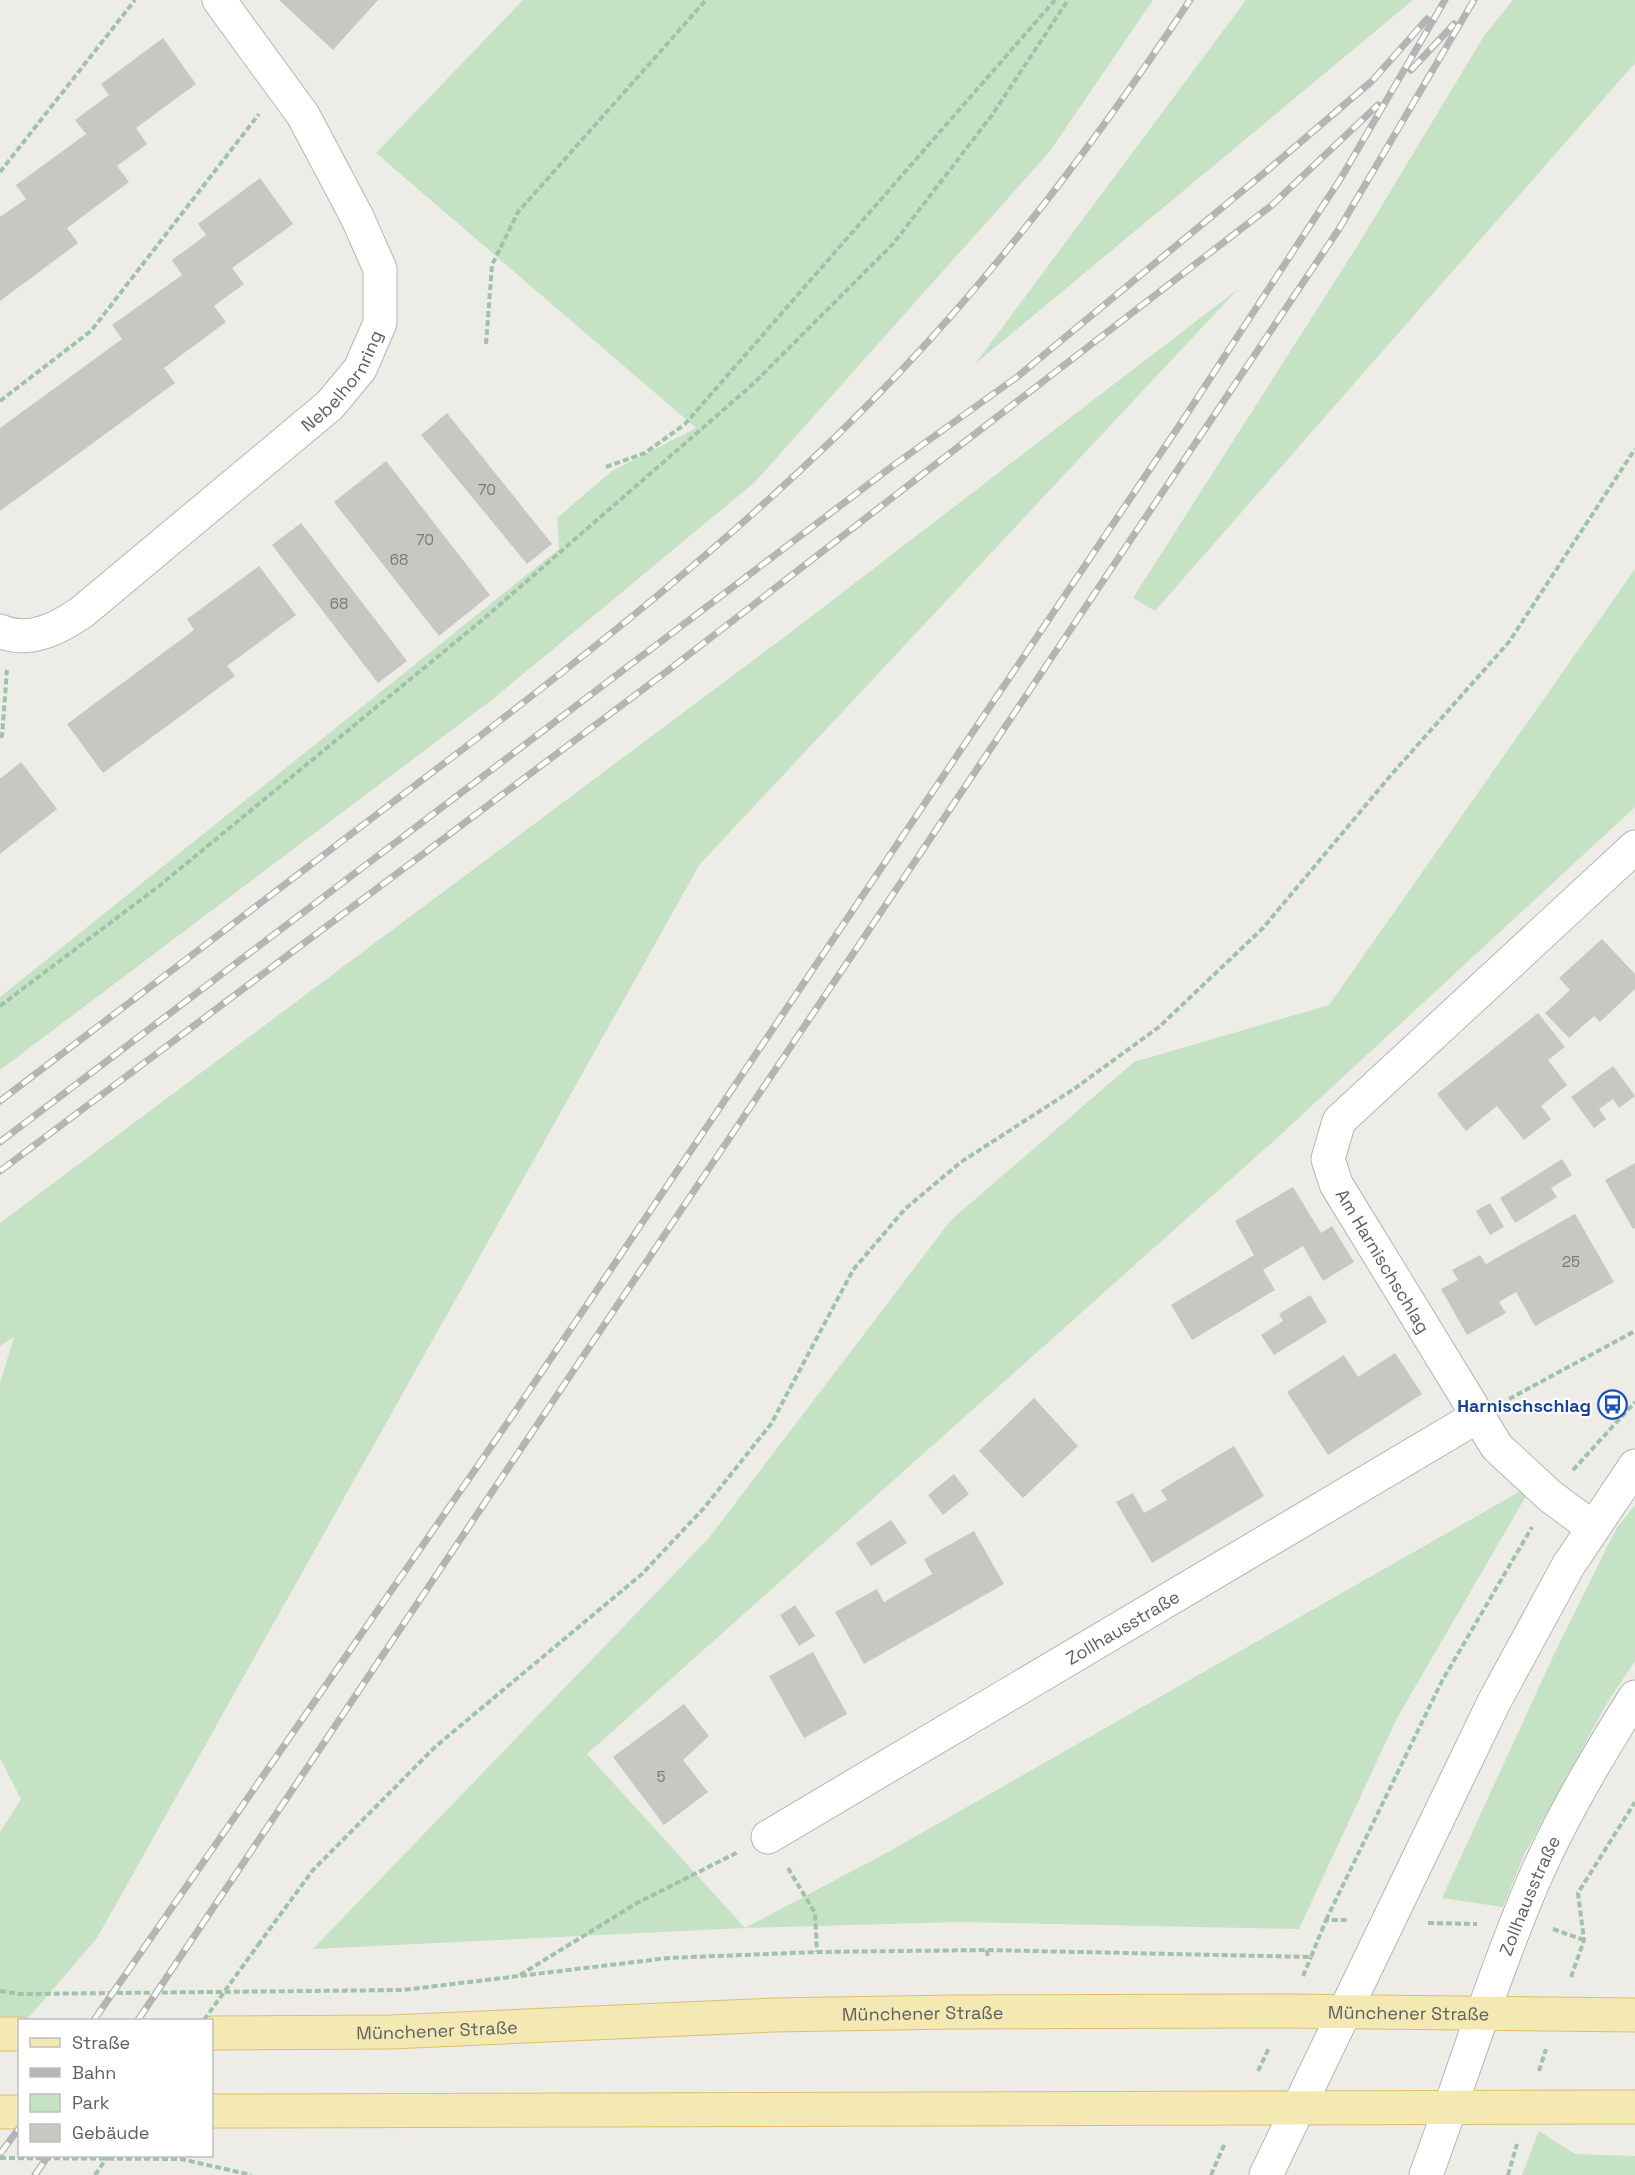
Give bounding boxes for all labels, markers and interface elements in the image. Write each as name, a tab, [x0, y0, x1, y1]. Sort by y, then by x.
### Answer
street label: Nebelhornring	[296, 326, 387, 436]
house number: 70	[478, 480, 496, 499]
house number: 70	[416, 530, 434, 549]
house number: 68	[390, 550, 408, 569]
house number: 68	[330, 594, 348, 613]
street label: Am Harnischschlag	[1331, 1185, 1435, 1337]
house number: 25	[1562, 1252, 1580, 1271]
bus stop icon: Harnischschlag	[1596, 1389, 1628, 1421]
place label: Harnischschlag	[1457, 1394, 1591, 1417]
street label: Zollhausstraße	[1061, 1584, 1183, 1669]
house number: 5	[657, 1767, 666, 1786]
street label: Zollhausstraße	[1493, 1832, 1565, 1959]
street label: Münchener Straße	[842, 2000, 1003, 2025]
street label: Münchener Straße	[1328, 2000, 1489, 2025]
street label: Münchener Straße	[356, 2015, 518, 2044]
legend	[18, 2019, 213, 2157]
text: Straße	[72, 2031, 130, 2054]
text: Bahn	[72, 2061, 116, 2084]
text: Park	[72, 2091, 110, 2114]
text: Gebäude	[72, 2121, 150, 2144]

